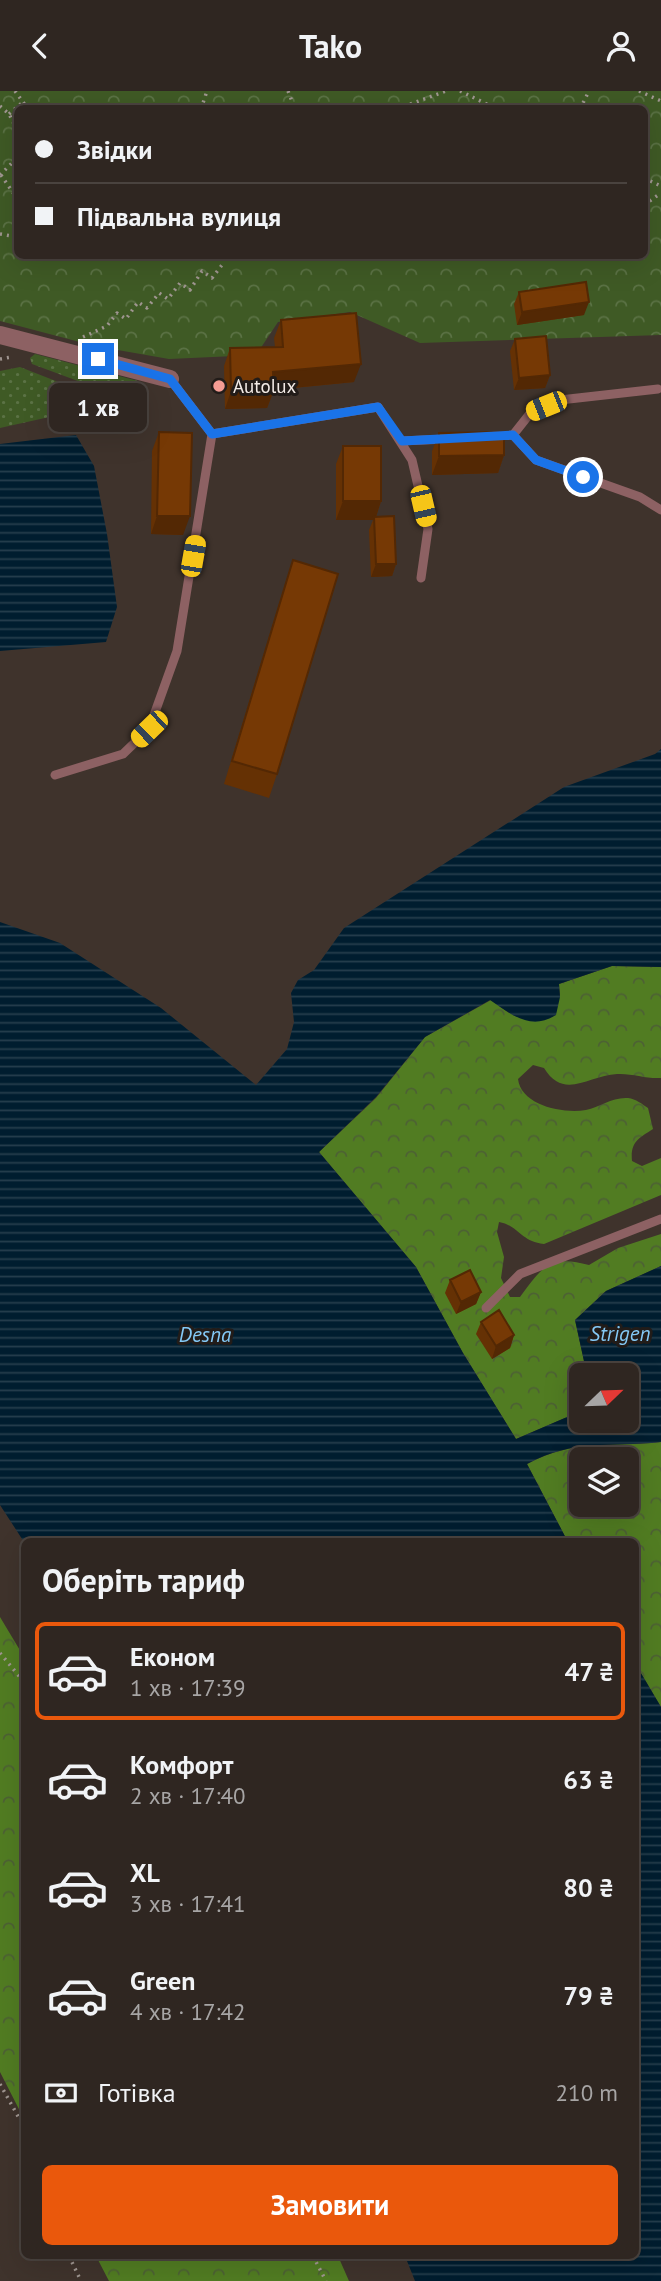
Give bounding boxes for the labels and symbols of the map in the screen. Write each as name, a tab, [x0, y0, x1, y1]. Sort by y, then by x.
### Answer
route end	[82, 343, 114, 375]
place label: Autolux	[233, 374, 297, 398]
marker: Autolux	[211, 378, 227, 394]
callout: 1 хв	[49, 383, 147, 433]
car	[523, 388, 570, 424]
route start	[567, 461, 599, 493]
car	[409, 483, 438, 529]
car	[180, 533, 207, 579]
car	[127, 707, 172, 751]
water label: Strigen	[590, 1320, 650, 1347]
water label: Desna	[179, 1321, 232, 1348]
north arrow	[569, 1363, 639, 1433]

